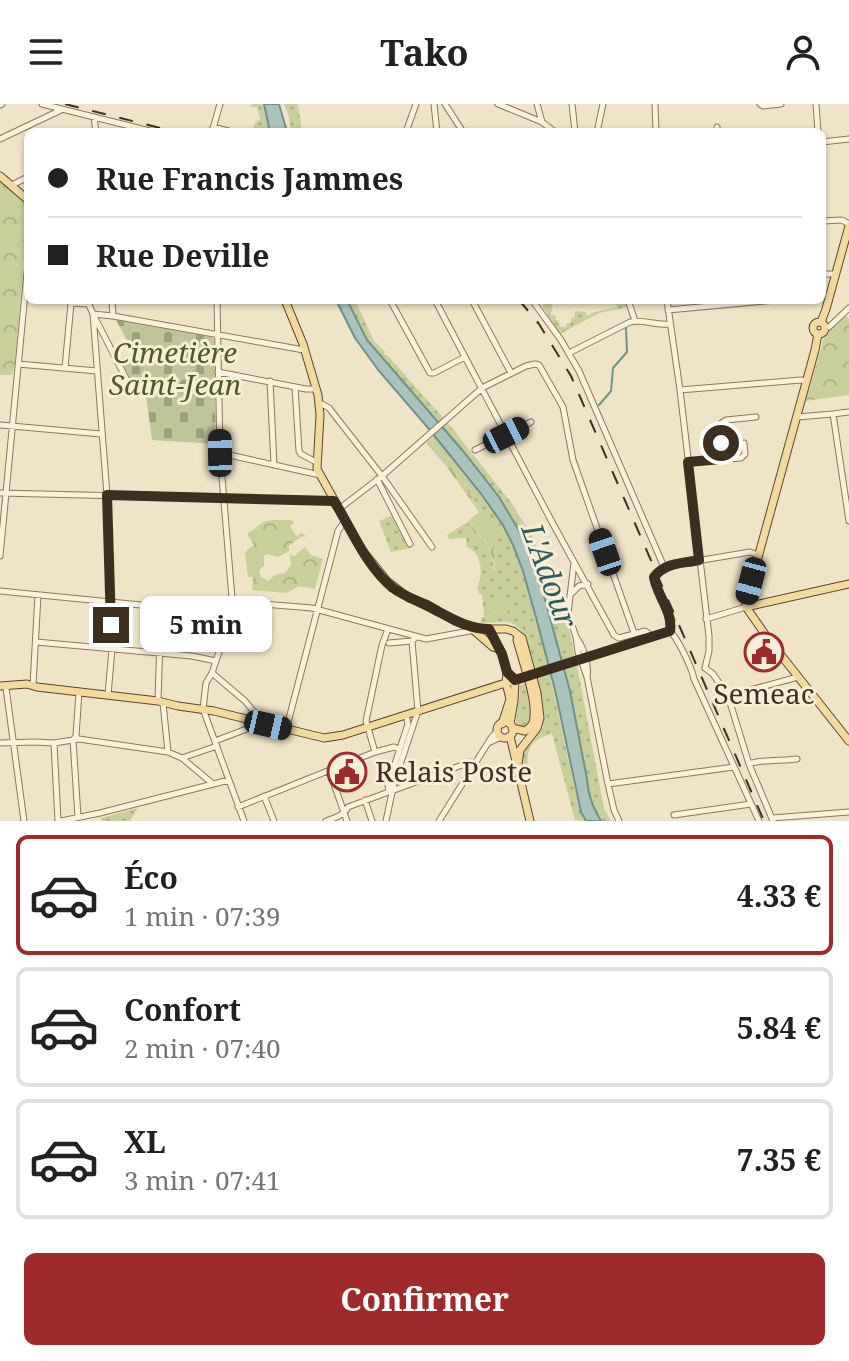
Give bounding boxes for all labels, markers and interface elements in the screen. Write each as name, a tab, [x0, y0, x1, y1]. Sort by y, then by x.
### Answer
text: Tako	[380, 28, 469, 77]
icon: menu	[24, 30, 68, 74]
icon: person	[781, 30, 825, 74]
text: Rue Francis Jammes	[96, 158, 403, 199]
text: Rue Deville	[96, 235, 270, 276]
park label: Cimetière Saint-Jean	[109, 333, 241, 403]
car	[479, 413, 533, 457]
route start	[703, 425, 739, 461]
car	[208, 429, 232, 477]
water label: L'Adour	[512, 517, 589, 634]
car	[586, 525, 624, 579]
car	[733, 555, 769, 607]
callout: 5 min	[139, 597, 271, 653]
text: 5 min	[169, 606, 243, 642]
route end	[93, 607, 129, 643]
public building icon: Semeac	[743, 631, 785, 673]
place label: Semeac	[713, 674, 815, 712]
car	[242, 708, 294, 742]
public building icon: Relais Poste	[326, 751, 368, 793]
place label: Relais Poste	[375, 752, 532, 790]
text: Éco	[124, 857, 178, 898]
icon: car	[28, 859, 100, 931]
text: 4.33 €	[737, 875, 821, 916]
text: 1 min · 07:39	[124, 898, 281, 934]
text: Confort	[124, 989, 241, 1030]
icon: car	[28, 991, 100, 1063]
text: 5.84 €	[737, 1007, 821, 1048]
text: 2 min · 07:40	[124, 1030, 281, 1066]
text: XL	[124, 1121, 166, 1162]
icon: car	[28, 1123, 100, 1195]
text: 7.35 €	[737, 1139, 821, 1180]
text: 3 min · 07:41	[124, 1162, 281, 1198]
button: Confirmer	[24, 1253, 825, 1345]

